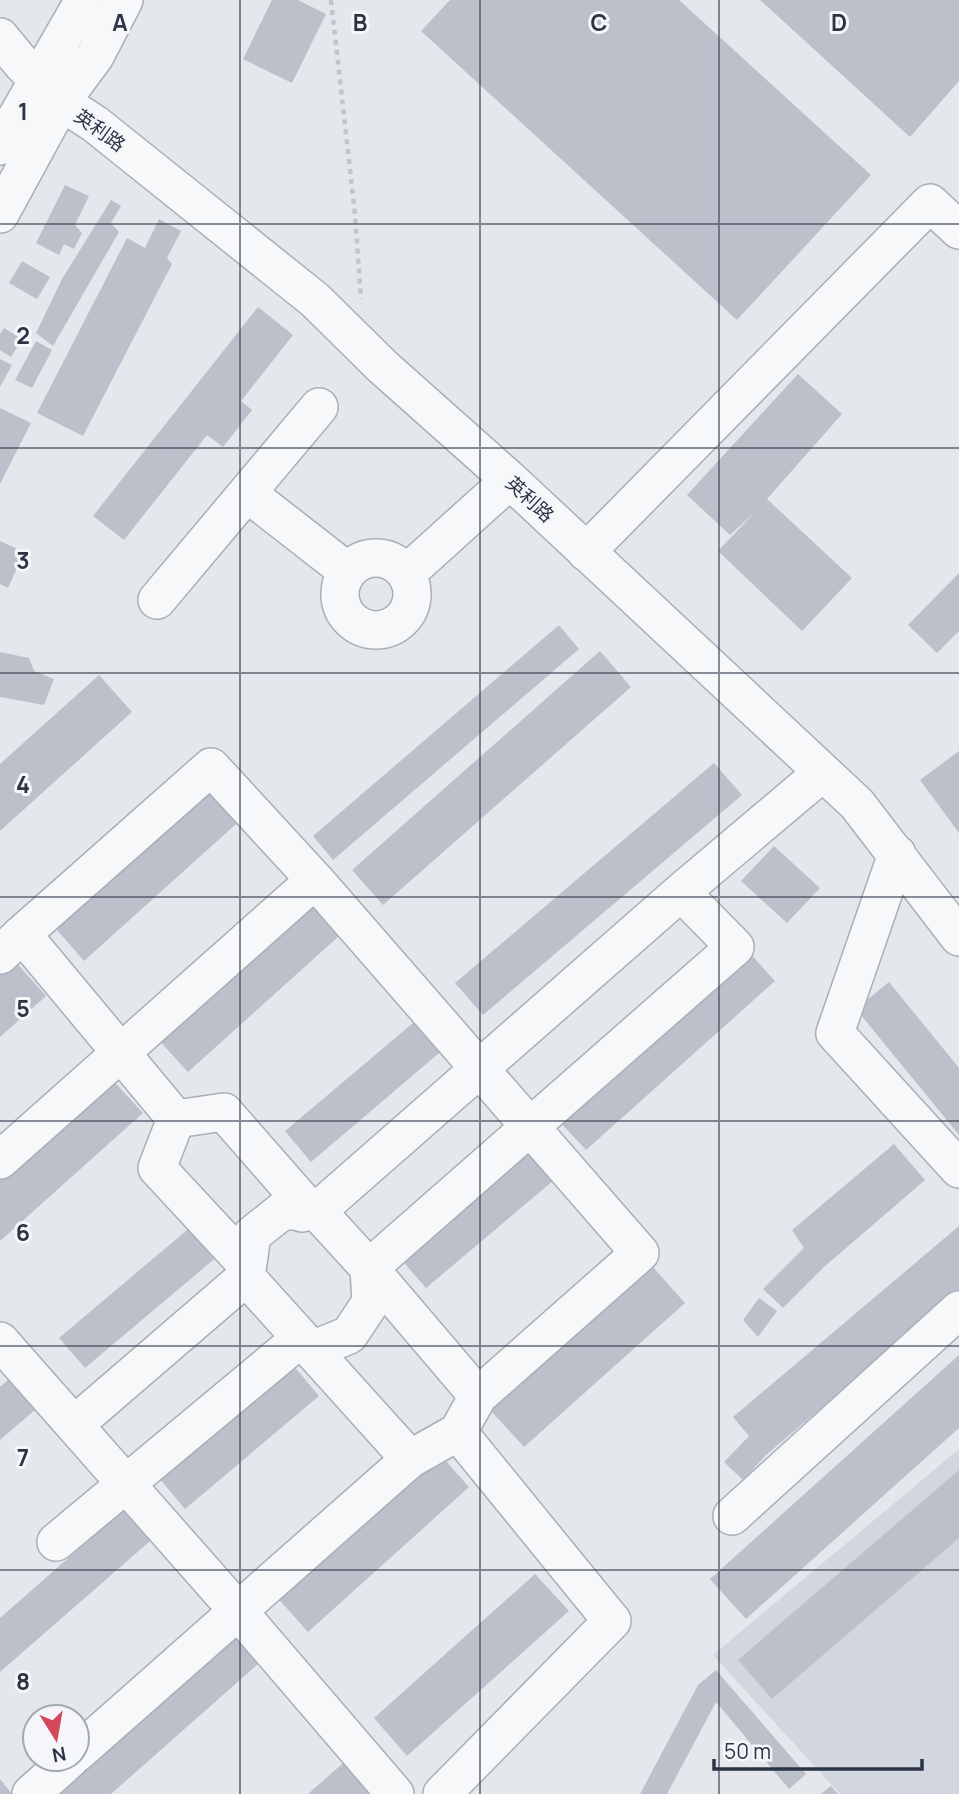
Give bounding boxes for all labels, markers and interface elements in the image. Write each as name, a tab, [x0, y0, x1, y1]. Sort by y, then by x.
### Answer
text: A	[112, 6, 128, 38]
text: B	[353, 6, 367, 38]
text: C	[591, 6, 608, 38]
text: D	[831, 6, 847, 38]
text: 1	[18, 95, 28, 127]
street label: 英利路	[69, 103, 131, 157]
text: 2	[16, 319, 30, 351]
street label: 英利路	[500, 470, 560, 528]
text: 3	[16, 544, 30, 576]
text: 4	[16, 768, 30, 800]
text: 5	[16, 992, 30, 1024]
text: 6	[16, 1216, 30, 1248]
text: 7	[17, 1441, 29, 1473]
text: 8	[16, 1665, 30, 1697]
north arrow	[21, 1703, 91, 1773]
scale bar	[714, 1728, 922, 1772]
text: 50 m	[724, 1737, 771, 1765]
text: N	[50, 1741, 68, 1769]

